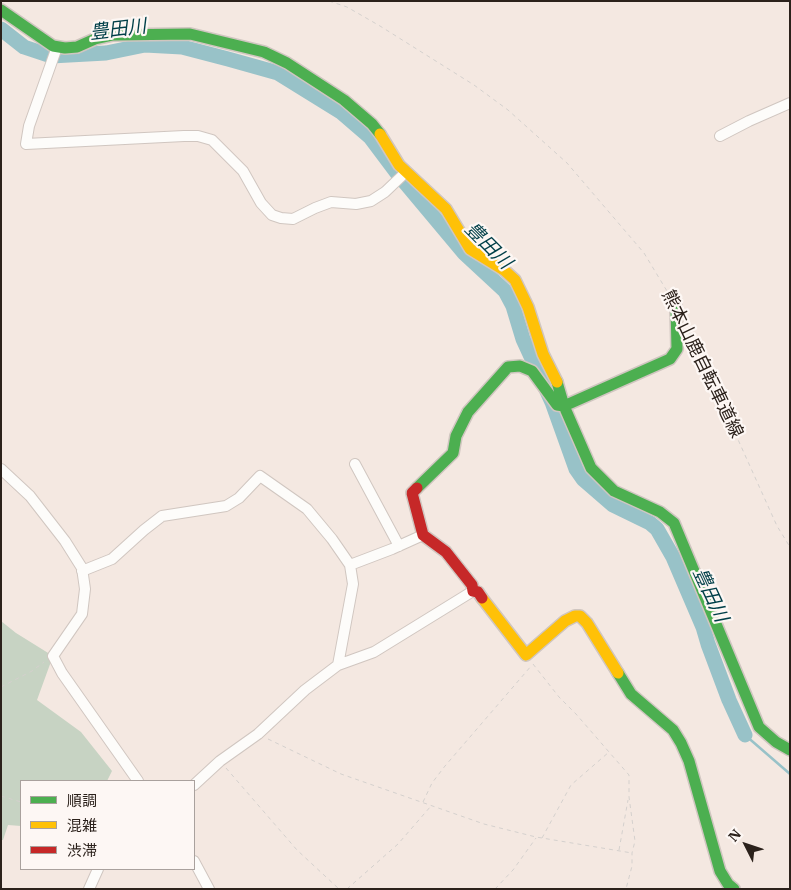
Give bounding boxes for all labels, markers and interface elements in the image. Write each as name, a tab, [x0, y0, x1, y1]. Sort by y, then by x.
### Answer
water label: 豊田川	[88, 15, 148, 45]
water label: 豊田川	[460, 218, 516, 274]
street label: 熊本山鹿自転車道線	[657, 286, 747, 442]
water label: 豊田川	[688, 564, 732, 626]
legend	[20, 780, 195, 870]
text: 順調	[67, 791, 97, 810]
text: 混雑	[67, 816, 97, 835]
north arrow	[721, 820, 771, 870]
text: N	[724, 825, 745, 845]
text: 渋滞	[67, 841, 97, 860]

